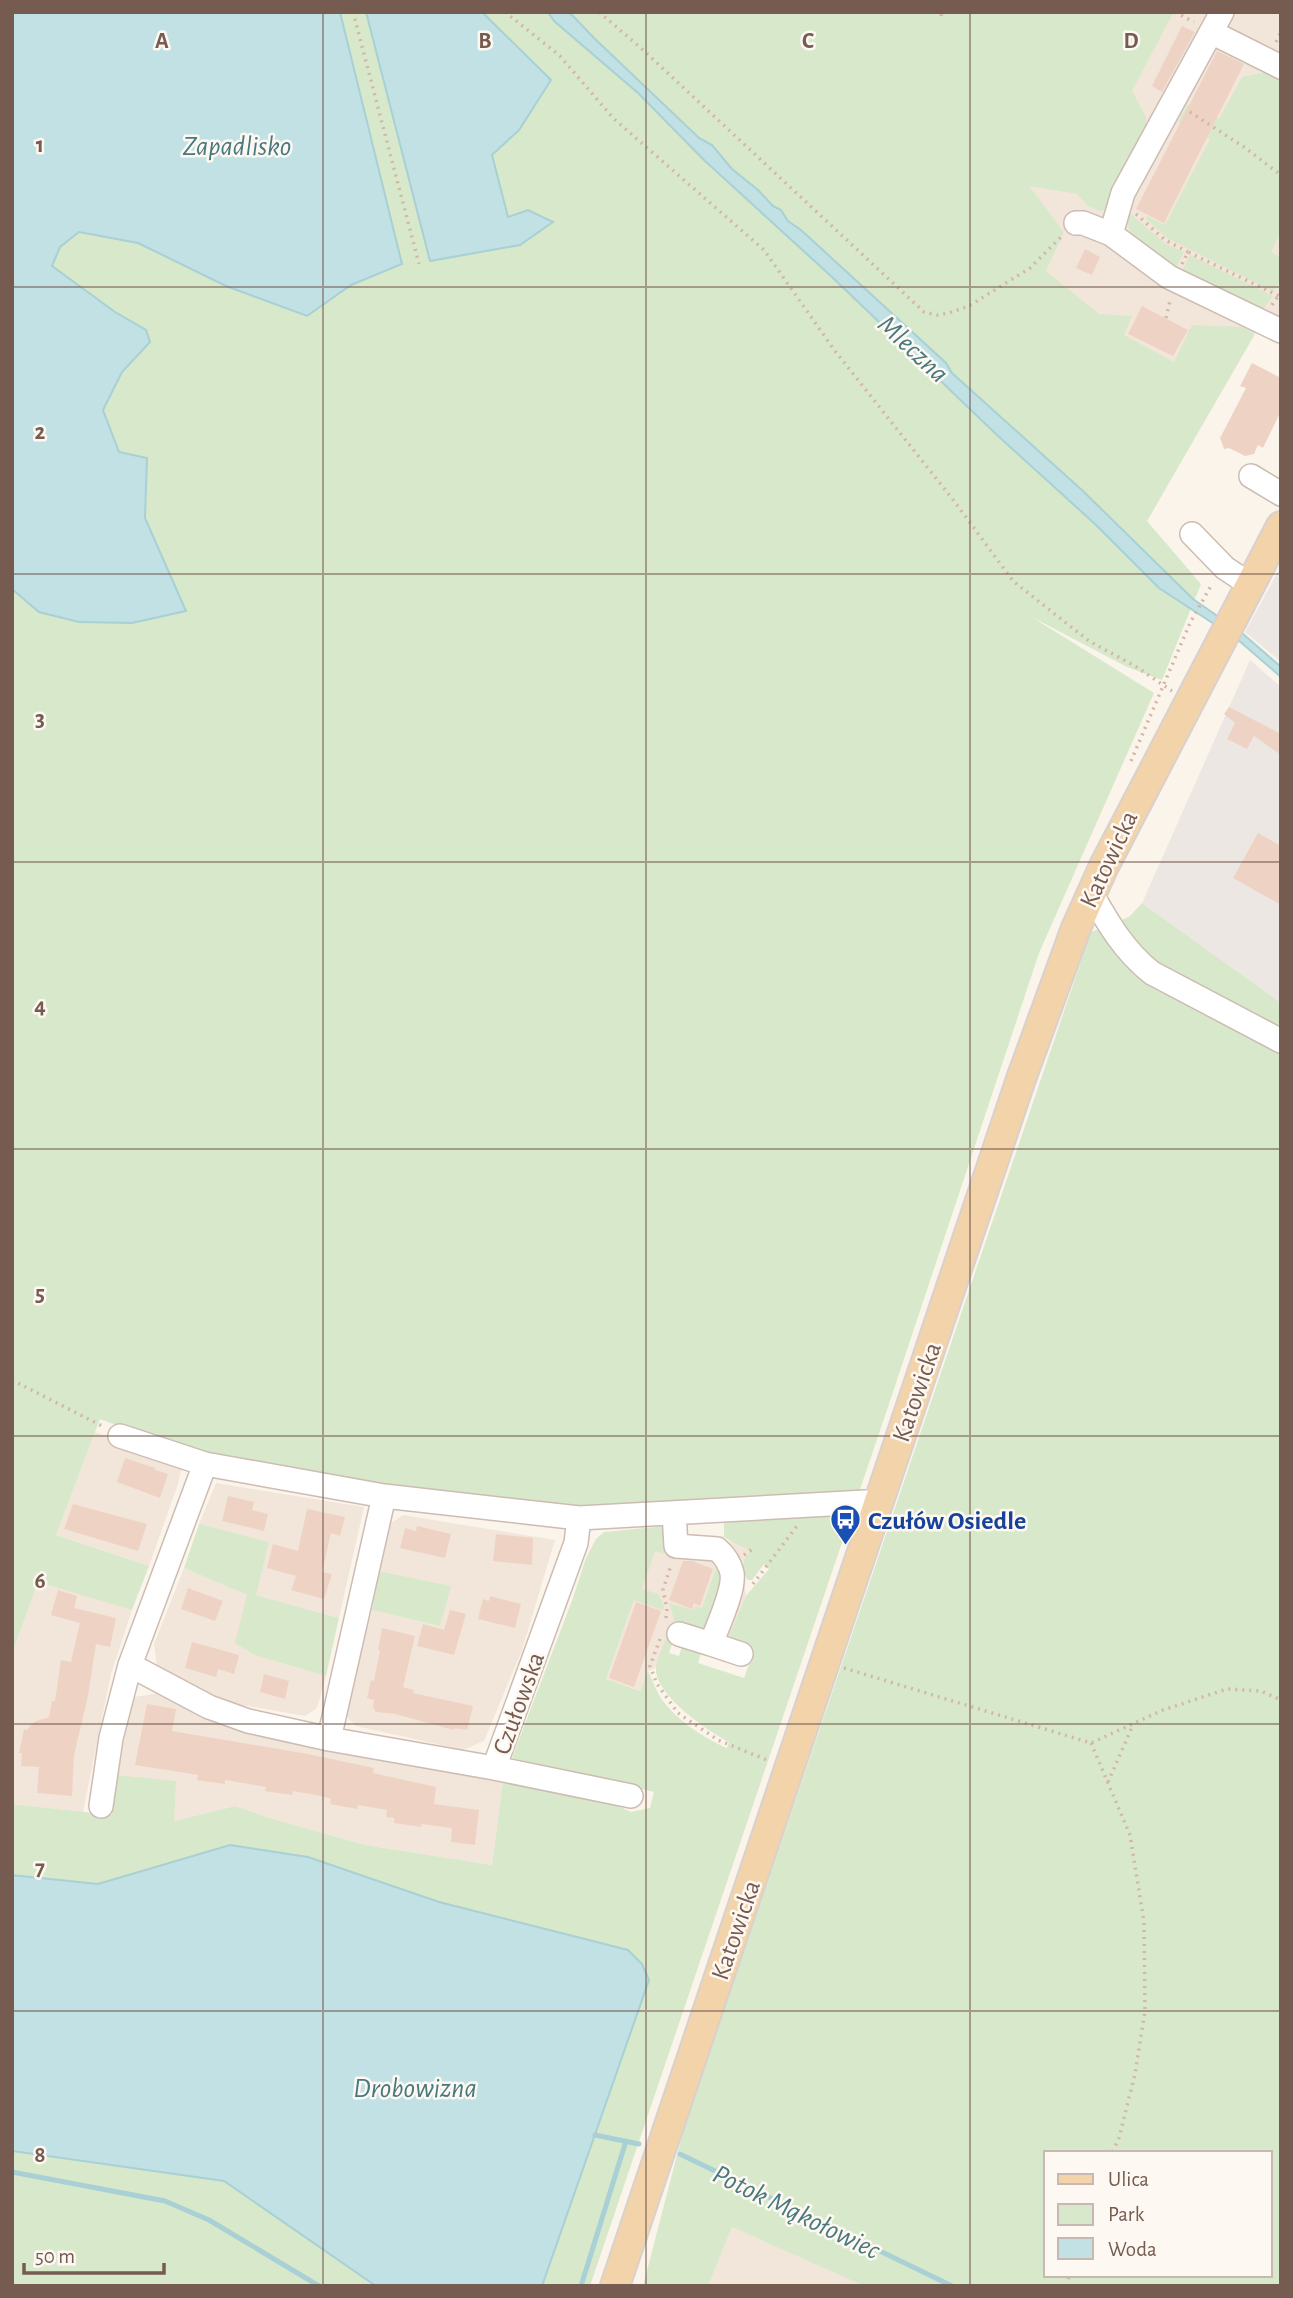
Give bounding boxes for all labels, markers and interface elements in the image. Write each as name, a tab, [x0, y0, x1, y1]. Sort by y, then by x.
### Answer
text: A	[155, 30, 169, 53]
text: B	[478, 30, 492, 53]
text: C	[802, 30, 814, 53]
text: D	[1123, 30, 1139, 53]
water label: Zapadlisko	[183, 133, 291, 161]
text: 1	[36, 134, 44, 157]
water label: Mleczna	[872, 310, 953, 389]
text: 2	[35, 421, 46, 444]
text: 3	[35, 708, 45, 731]
street label: Katowicka	[1075, 807, 1143, 912]
text: 4	[34, 995, 46, 1018]
text: 5	[35, 1283, 45, 1306]
street label: Katowicka	[888, 1339, 946, 1445]
bus stop icon: Czułów Osiedle	[828, 1503, 862, 1547]
place label: Czułów Osiedle	[868, 1508, 1026, 1534]
text: 6	[34, 1570, 46, 1593]
street label: Czułowska	[488, 1649, 549, 1758]
text: 7	[35, 1857, 45, 1880]
street label: Katowicka	[707, 1877, 765, 1983]
water label: Drobowizna	[353, 2075, 477, 2103]
text: 8	[34, 2144, 46, 2167]
legend	[1044, 2151, 1272, 2277]
water label: Potok Mąkołowiec	[708, 2160, 885, 2266]
text: Ulica	[1108, 2169, 1149, 2190]
text: Park	[1108, 2204, 1145, 2225]
scale bar	[24, 2232, 164, 2276]
text: Woda	[1108, 2239, 1157, 2260]
text: 50 m	[35, 2246, 75, 2267]

